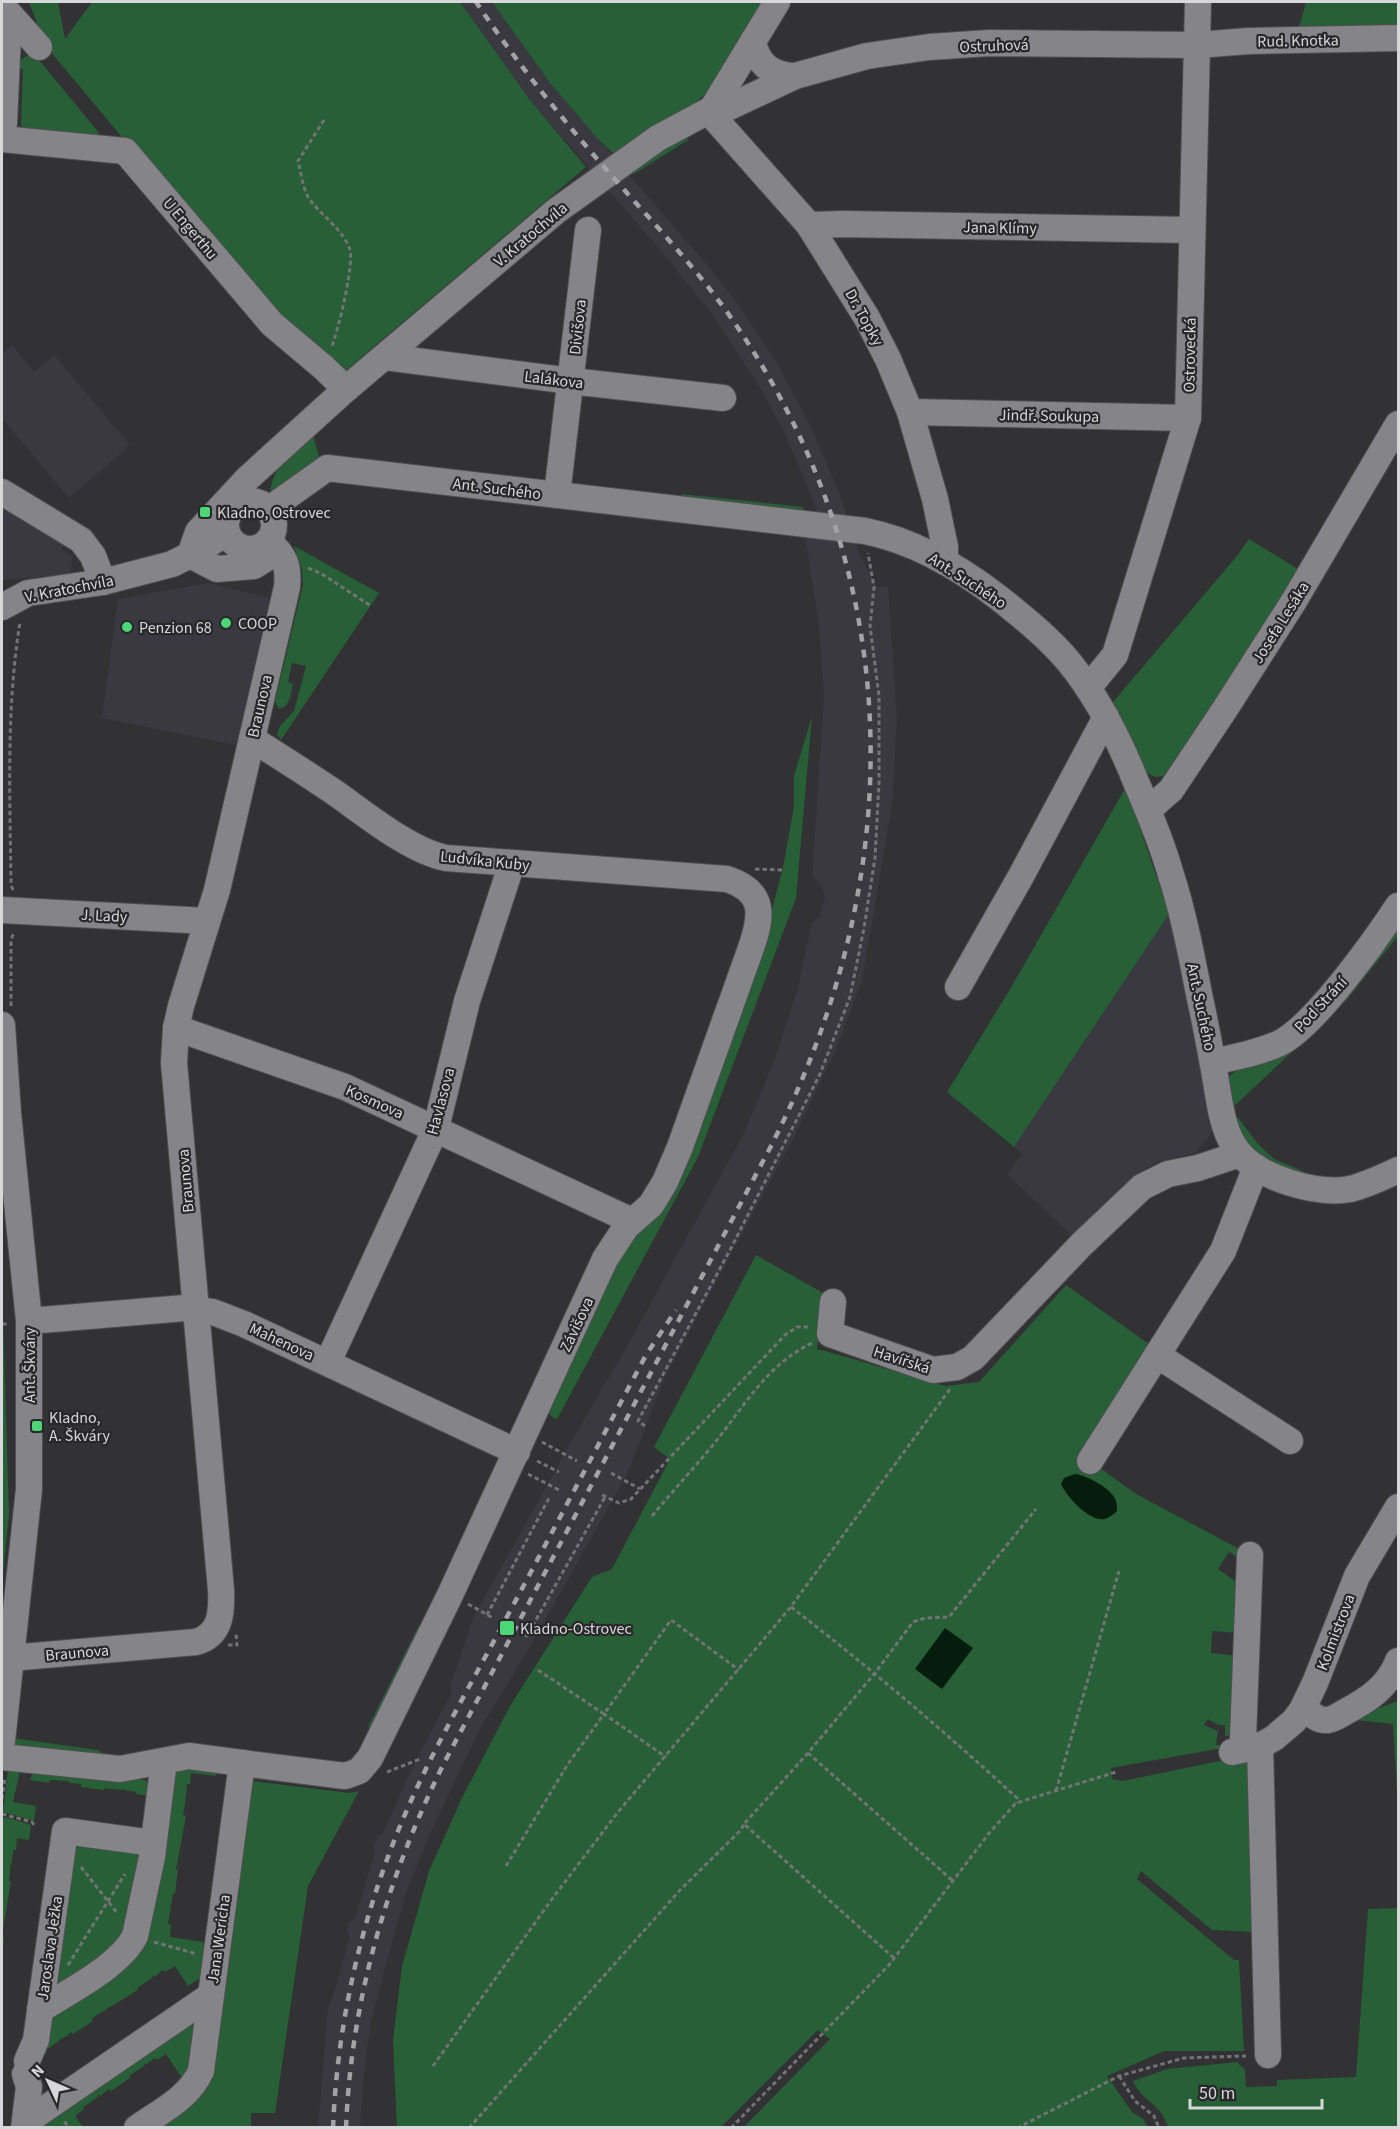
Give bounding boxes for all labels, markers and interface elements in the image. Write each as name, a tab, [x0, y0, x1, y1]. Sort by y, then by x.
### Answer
street label: Rud. Knotka	[1257, 29, 1339, 53]
street label: Ostruhová	[959, 34, 1029, 58]
street label: U Engerthu	[158, 193, 223, 264]
street label: V. Kratochvíla	[489, 197, 572, 272]
street label: Jana Klímy	[963, 216, 1038, 240]
street label: Dr. Topky	[839, 285, 889, 350]
street label: Divišova	[564, 298, 592, 356]
street label: Ostrovecká	[1178, 317, 1202, 393]
street label: Lalákova	[523, 365, 585, 395]
street label: Jindř. Soukupa	[999, 404, 1099, 428]
street label: Ant. Suchého	[452, 473, 542, 505]
place label: Kladno, Ostrovec	[217, 502, 331, 524]
marker: Kladno, Ostrovec	[198, 505, 212, 519]
street label: Ant. Suchého	[924, 547, 1011, 614]
street label: V. Kratochvíla	[23, 570, 116, 608]
street label: Josefa Lesáka	[1247, 577, 1315, 668]
place label: COOP	[238, 613, 277, 635]
marker: COOP	[219, 616, 233, 630]
place label: Penzion 68	[139, 617, 212, 639]
marker: Penzion 68	[120, 620, 134, 634]
street label: Braunova	[242, 673, 278, 740]
street label: Ludvíka Kuby	[439, 845, 531, 877]
street label: J. Lady	[80, 904, 128, 928]
street label: Ant. Suchého	[1181, 962, 1221, 1053]
street label: Pod Strání	[1289, 971, 1353, 1037]
street label: Havlasova	[421, 1065, 460, 1137]
street label: Kosmova	[342, 1079, 407, 1124]
street label: Braunova	[172, 1148, 200, 1214]
street label: Závišova	[555, 1293, 599, 1356]
street label: Mahenova	[246, 1317, 317, 1366]
street label: Ant. Škváry	[19, 1327, 41, 1403]
street label: Havířská	[871, 1341, 933, 1379]
place label: Kladno, A. Škváry	[49, 1407, 111, 1447]
marker: Kladno, A. Škváry	[30, 1419, 44, 1433]
street label: Kolmistrova	[1311, 1591, 1361, 1674]
place label: Kladno-Ostrovec	[520, 1618, 632, 1640]
marker: Kladno-Ostrovec	[498, 1619, 516, 1637]
street label: Braunova	[44, 1639, 110, 1667]
street label: Jana Wericha	[202, 1893, 236, 1985]
street label: Jaroslava Ježka	[32, 1894, 68, 2002]
north arrow	[18, 2051, 78, 2111]
text: N	[26, 2060, 50, 2083]
scale bar	[1190, 2072, 1322, 2110]
text: 50 m	[1199, 2081, 1235, 2106]

